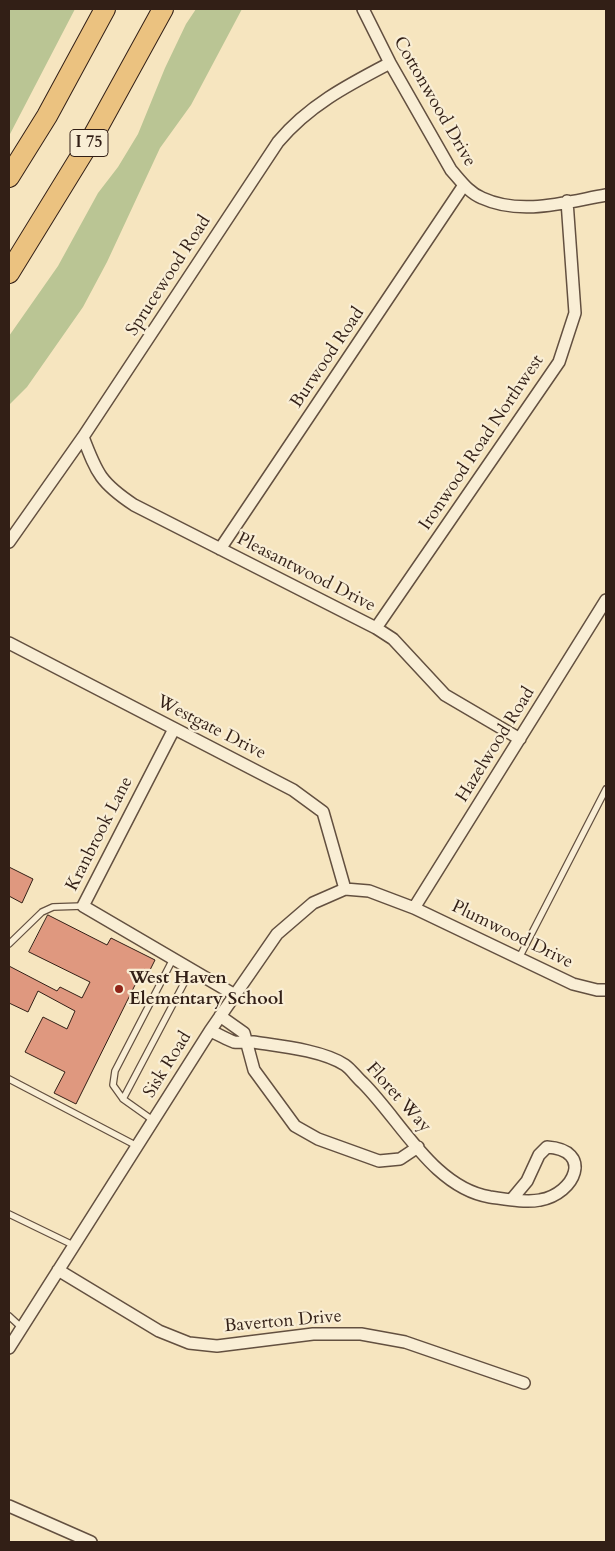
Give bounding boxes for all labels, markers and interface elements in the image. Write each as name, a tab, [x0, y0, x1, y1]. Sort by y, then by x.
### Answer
street label: Cottonwood Drive	[388, 33, 480, 171]
road number: I 75	[70, 130, 108, 156]
street label: Sprucewood Road	[122, 212, 216, 340]
street label: Burwood Road	[286, 304, 370, 412]
street label: Ironwood Road Northwest	[415, 351, 549, 535]
street label: Pleasantwood Drive	[233, 529, 379, 617]
street label: Hazelwood Road	[452, 684, 540, 806]
street label: Westgate Drive	[153, 691, 269, 765]
street label: Kranbrook Lane	[62, 773, 138, 895]
street label: Plumwood Drive	[448, 896, 576, 974]
place label: West Haven Elementary School	[129, 968, 283, 1011]
marker: West Haven Elementary School	[113, 983, 125, 995]
street label: Sisk Road	[139, 1028, 197, 1102]
street label: Floret Way	[361, 1058, 435, 1138]
street label: Baverton Drive	[223, 1306, 343, 1338]

